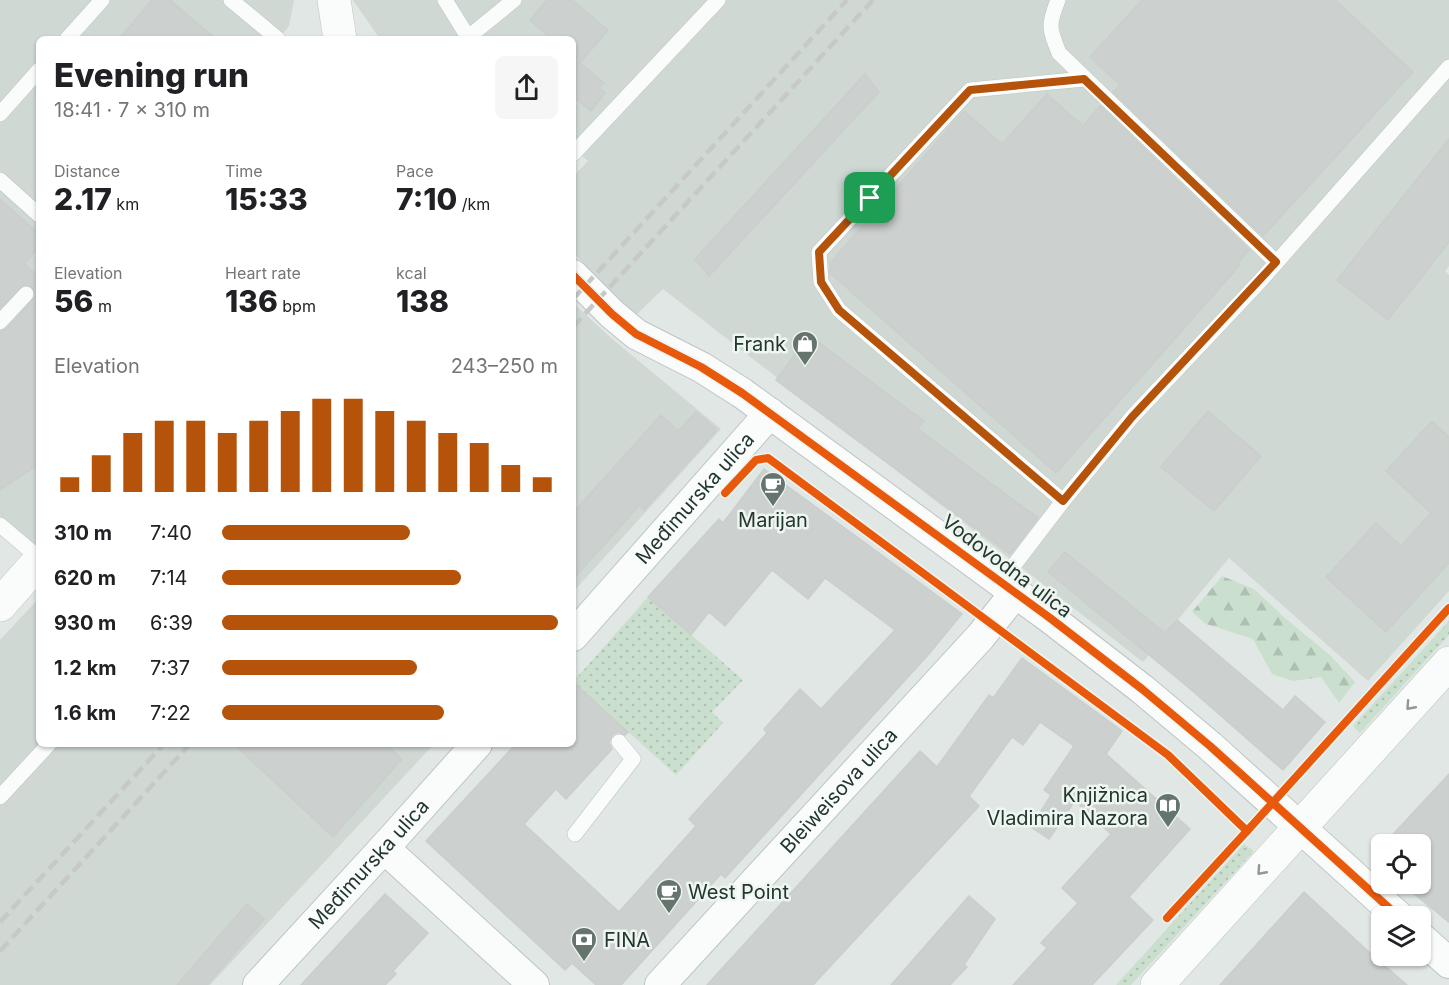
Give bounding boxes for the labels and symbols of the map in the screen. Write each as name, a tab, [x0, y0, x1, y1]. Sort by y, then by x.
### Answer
pin	[844, 172, 895, 223]
shop icon: Frank	[790, 329, 820, 367]
place label: Frank	[733, 332, 786, 356]
street label: Međimurska ulica	[630, 428, 759, 569]
cafe icon: Marijan	[758, 470, 788, 508]
place label: Marijan	[738, 508, 808, 532]
street label: Vodovodna ulica	[937, 509, 1077, 623]
one-way arrow	[1406, 699, 1417, 710]
street label: Bleiweisova ulica	[775, 723, 902, 858]
place label: Knjižnica Vladimira Nazora	[986, 783, 1148, 830]
library icon: Knjižnica Vladimira Nazora	[1153, 791, 1183, 829]
street label: Međimurska ulica	[304, 794, 434, 934]
one-way arrow	[1257, 865, 1268, 875]
cafe icon: West Point	[654, 877, 684, 915]
place label: West Point	[688, 880, 789, 904]
bank icon: FINA	[569, 925, 599, 963]
place label: FINA	[604, 928, 650, 952]

